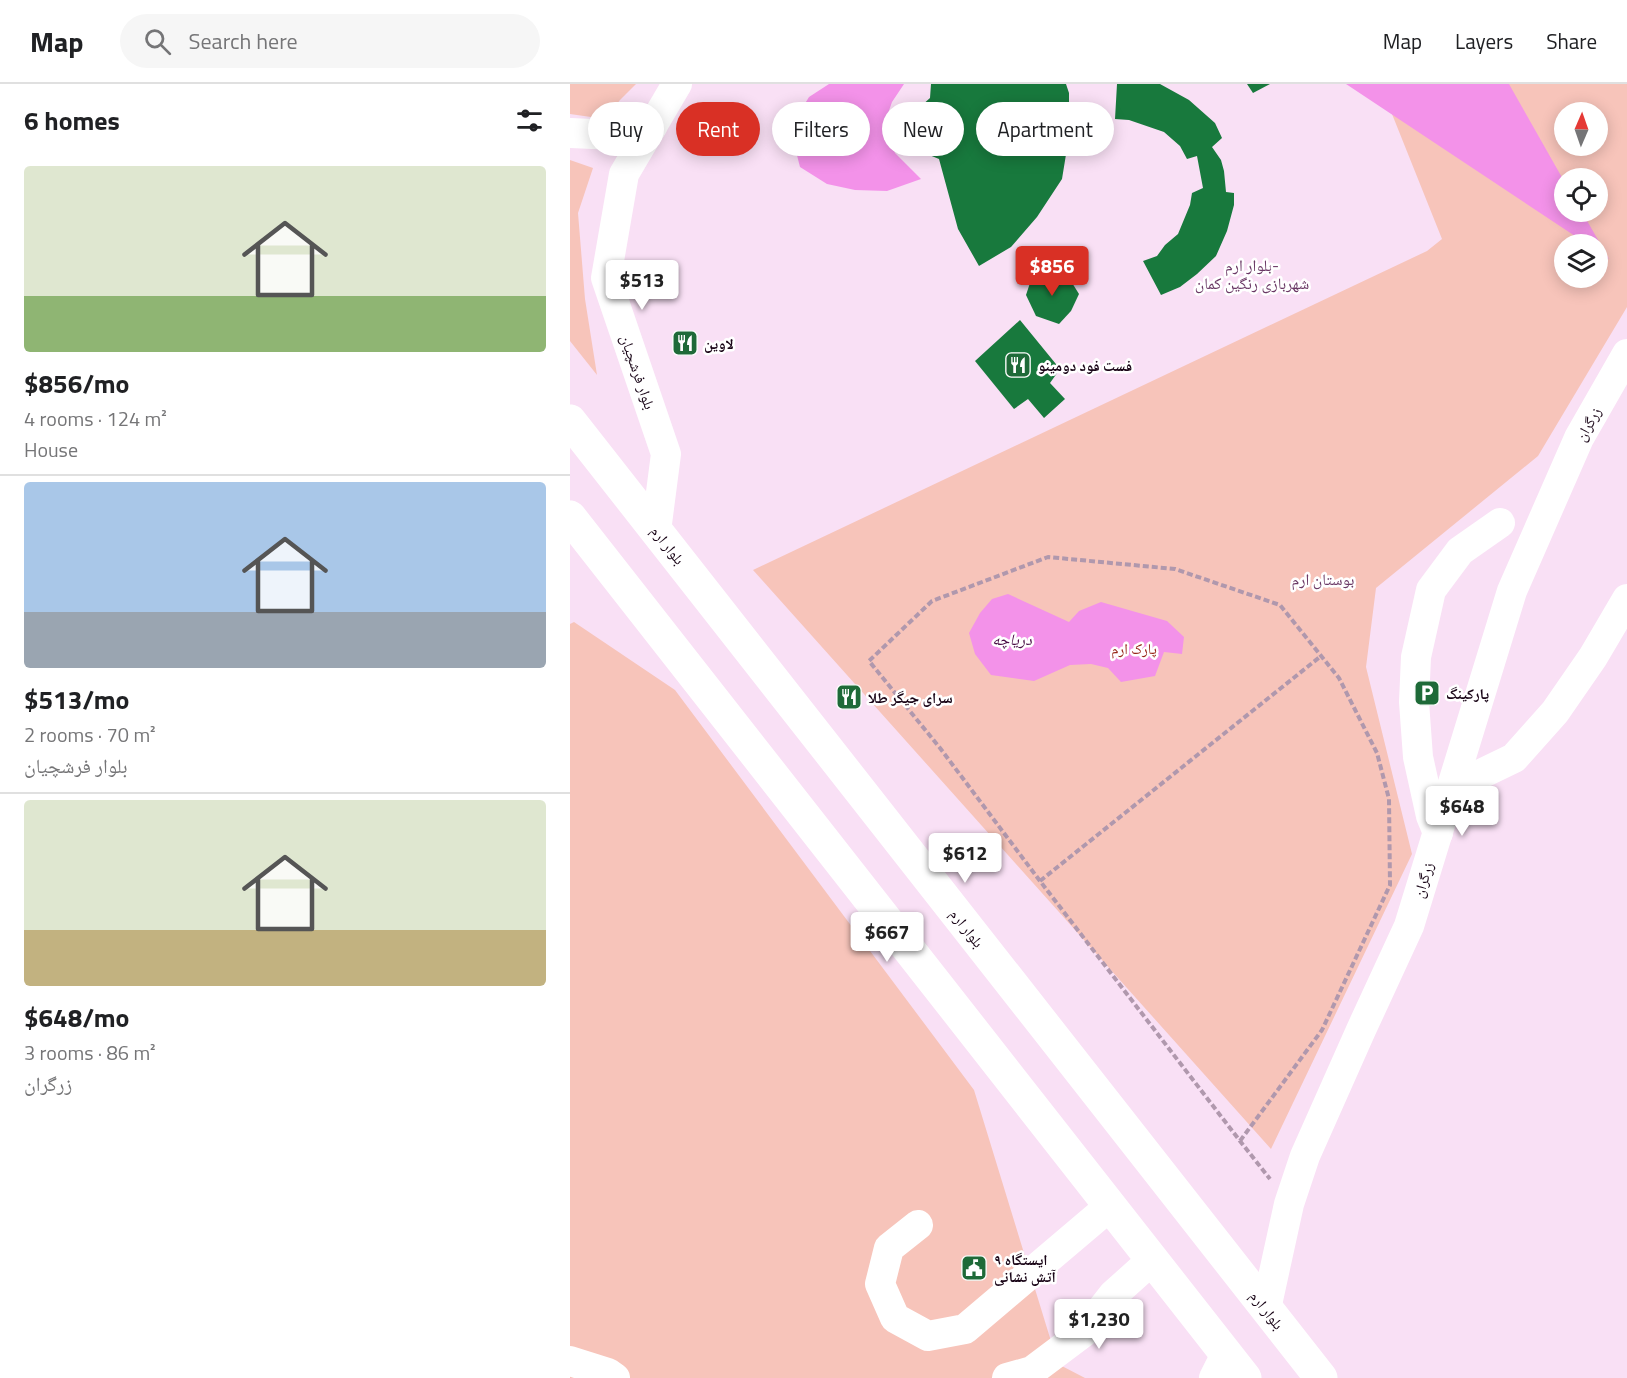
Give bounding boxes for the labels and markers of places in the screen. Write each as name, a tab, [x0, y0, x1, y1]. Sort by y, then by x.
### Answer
pin: $856	[1016, 246, 1088, 297]
pin: $513	[606, 260, 678, 311]
restaurant icon: لاوین	[670, 328, 700, 358]
place label: لاوین	[704, 332, 734, 355]
restaurant icon: فست فود دومینو	[1003, 350, 1033, 380]
place label: فست فود دومینو	[1038, 354, 1132, 377]
parking icon: پارکینگ	[1412, 678, 1442, 708]
restaurant icon: سرای جیگر طلا	[834, 682, 864, 712]
place label: پارکینگ	[1446, 682, 1489, 705]
place label: سرای جیگر طلا	[868, 686, 953, 709]
pin: $648	[1426, 786, 1498, 837]
pin: $612	[929, 833, 1001, 884]
pin: $667	[851, 912, 923, 963]
place label: ایستگاه ۹ آتش نشانی	[994, 1248, 1056, 1288]
public building icon: ایستگاه ۹ آتش نشانی	[959, 1253, 989, 1283]
pin: $1,230	[1050, 1299, 1148, 1350]

